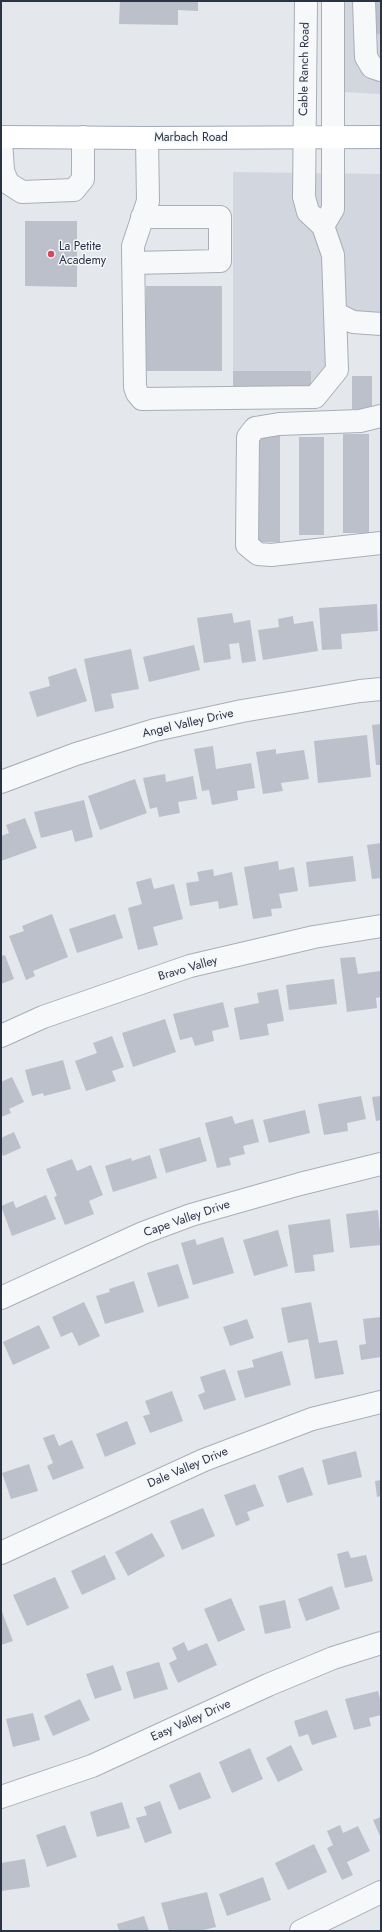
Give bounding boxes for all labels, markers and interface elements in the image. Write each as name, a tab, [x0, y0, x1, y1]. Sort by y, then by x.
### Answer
street label: Cable Ranch Road	[297, 22, 313, 116]
street label: Marbach Road	[154, 131, 228, 145]
place label: La Petite Academy	[59, 240, 106, 268]
marker: La Petite Academy	[46, 249, 56, 259]
street label: Angel Valley Drive	[141, 707, 235, 741]
street label: Bravo Valley	[157, 954, 219, 984]
street label: Cape Valley Drive	[142, 1198, 232, 1240]
street label: Dale Valley Drive	[146, 1445, 230, 1491]
street label: Easy Valley Drive	[149, 1697, 233, 1745]

